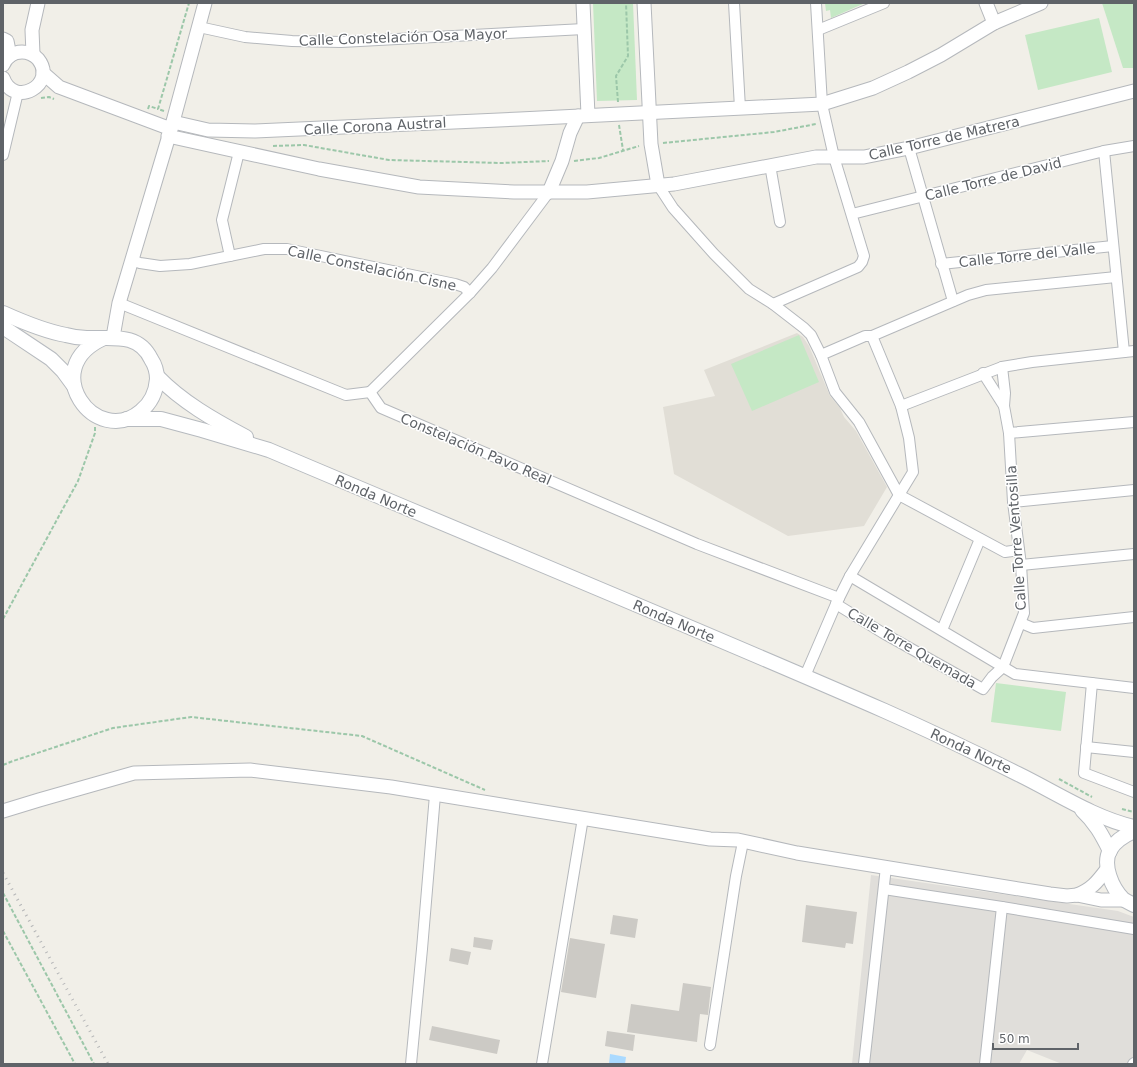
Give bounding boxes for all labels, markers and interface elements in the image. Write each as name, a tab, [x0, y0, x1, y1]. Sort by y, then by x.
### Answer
street label: Calle Constelación Osa Mayor	[299, 25, 508, 49]
street label: Calle Torre de Matrera	[867, 113, 1021, 163]
street label: Calle Corona Austral	[303, 114, 447, 138]
street label: Calle Torre de David	[923, 154, 1063, 204]
street label: Calle Torre del Valle	[958, 240, 1096, 270]
street label: Calle Constelación Cisne	[286, 242, 458, 294]
street label: Constelación Pavo Real	[398, 410, 554, 488]
street label: Calle Torre Ventosilla	[1003, 465, 1029, 611]
street label: Ronda Norte	[333, 472, 419, 520]
street label: Ronda Norte	[631, 597, 717, 645]
street label: Calle Torre Quemada	[845, 605, 979, 691]
street label: Ronda Norte	[928, 725, 1014, 777]
scale bar	[993, 1025, 1078, 1051]
text: 50 m	[999, 1032, 1030, 1046]

